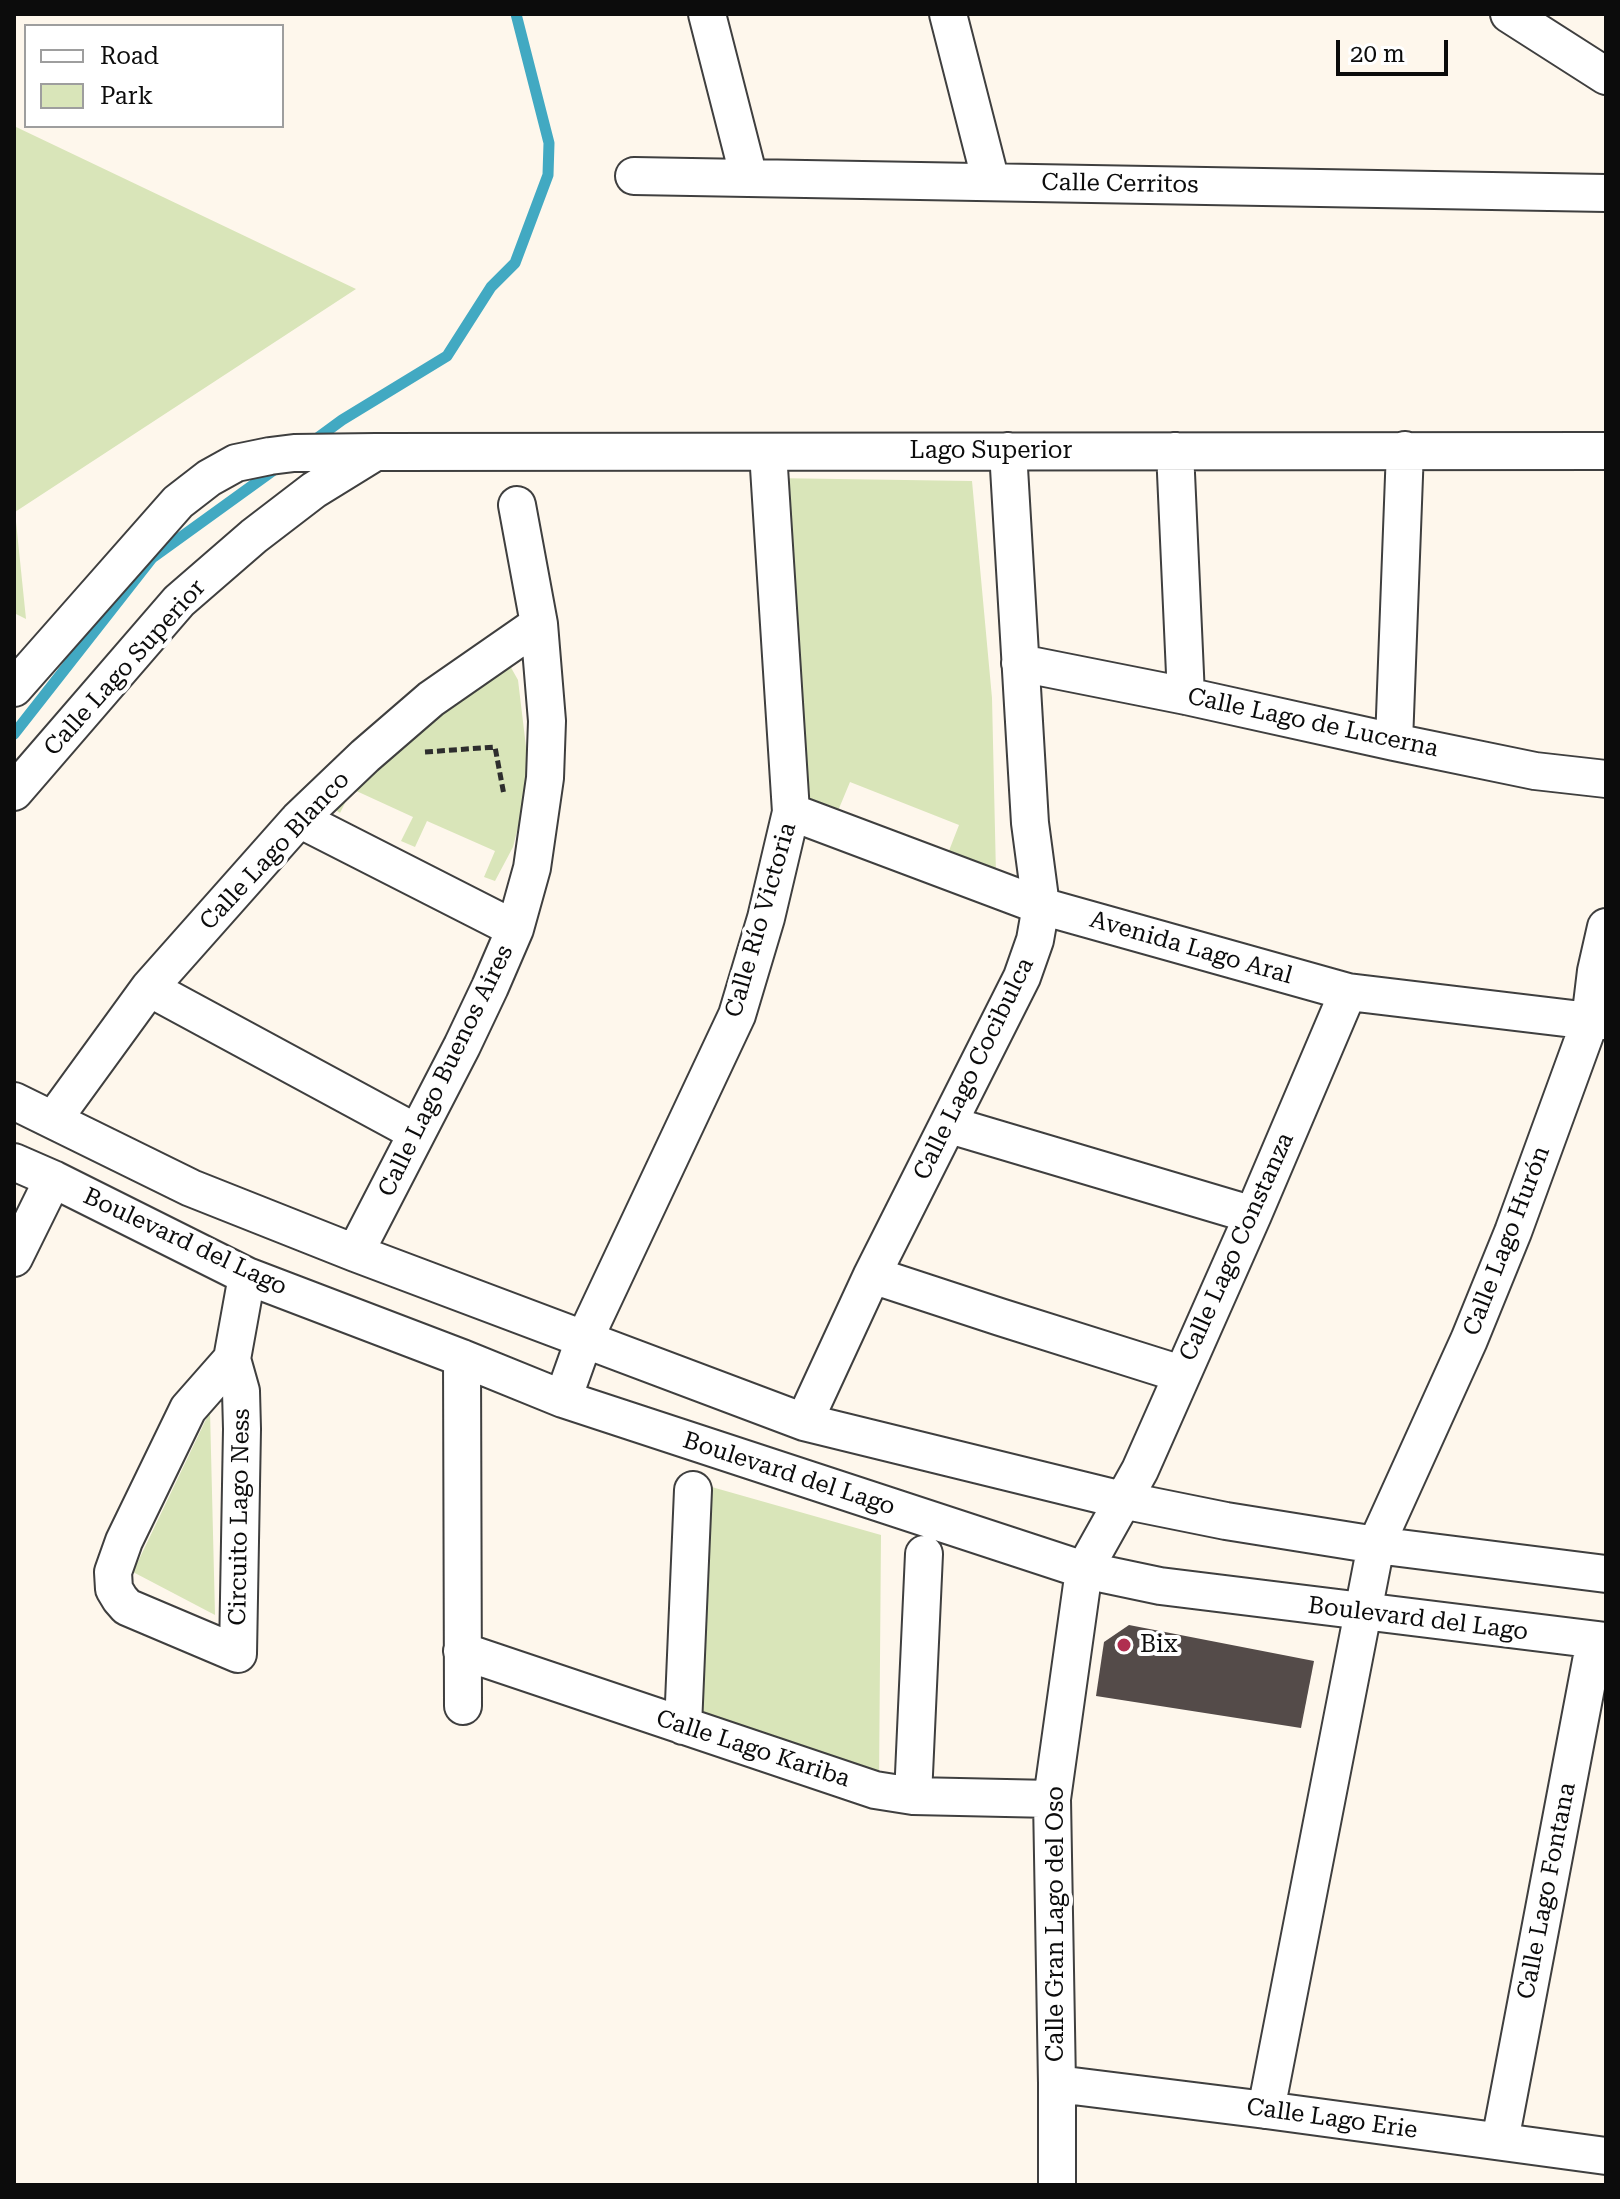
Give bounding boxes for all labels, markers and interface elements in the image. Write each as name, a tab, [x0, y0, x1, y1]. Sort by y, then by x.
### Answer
legend	[24, 24, 284, 128]
scale bar	[1340, 24, 1452, 74]
text: 20 m	[1350, 40, 1405, 68]
text: Road	[100, 42, 159, 70]
text: Park	[100, 82, 153, 110]
street label: Calle Cerritos	[1041, 168, 1199, 200]
street label: Lago Superior	[910, 437, 1072, 465]
street label: Calle Lago Superior	[38, 574, 212, 762]
street label: Calle Lago de Lucerna	[1185, 682, 1441, 764]
street label: Calle Lago Blanco	[194, 766, 356, 936]
street label: Calle Río Victoria	[719, 819, 803, 1021]
street label: Avenida Lago Aral	[1087, 905, 1295, 991]
street label: Calle Lago Buenos Aires	[372, 940, 520, 1202]
street label: Calle Lago Cocibulca	[908, 953, 1040, 1185]
street label: Calle Lago Constanza	[1174, 1128, 1300, 1366]
street label: Calle Lago Hurón	[1458, 1142, 1556, 1340]
street label: Boulevard del Lago	[79, 1182, 291, 1302]
street label: Circuito Lago Ness	[224, 1408, 256, 1626]
street label: Boulevard del Lago	[679, 1426, 899, 1522]
street label: Boulevard del Lago	[1306, 1591, 1530, 1647]
place label: Bix	[1140, 1631, 1178, 1659]
marker: Bix	[1115, 1636, 1133, 1654]
street label: Calle Lago Kariba	[652, 1704, 854, 1794]
street label: Calle Lago Fontana	[1512, 1780, 1582, 2002]
street label: Calle Gran Lago del Oso	[1042, 1786, 1070, 2062]
street label: Calle Lago Erie	[1245, 2093, 1419, 2145]

